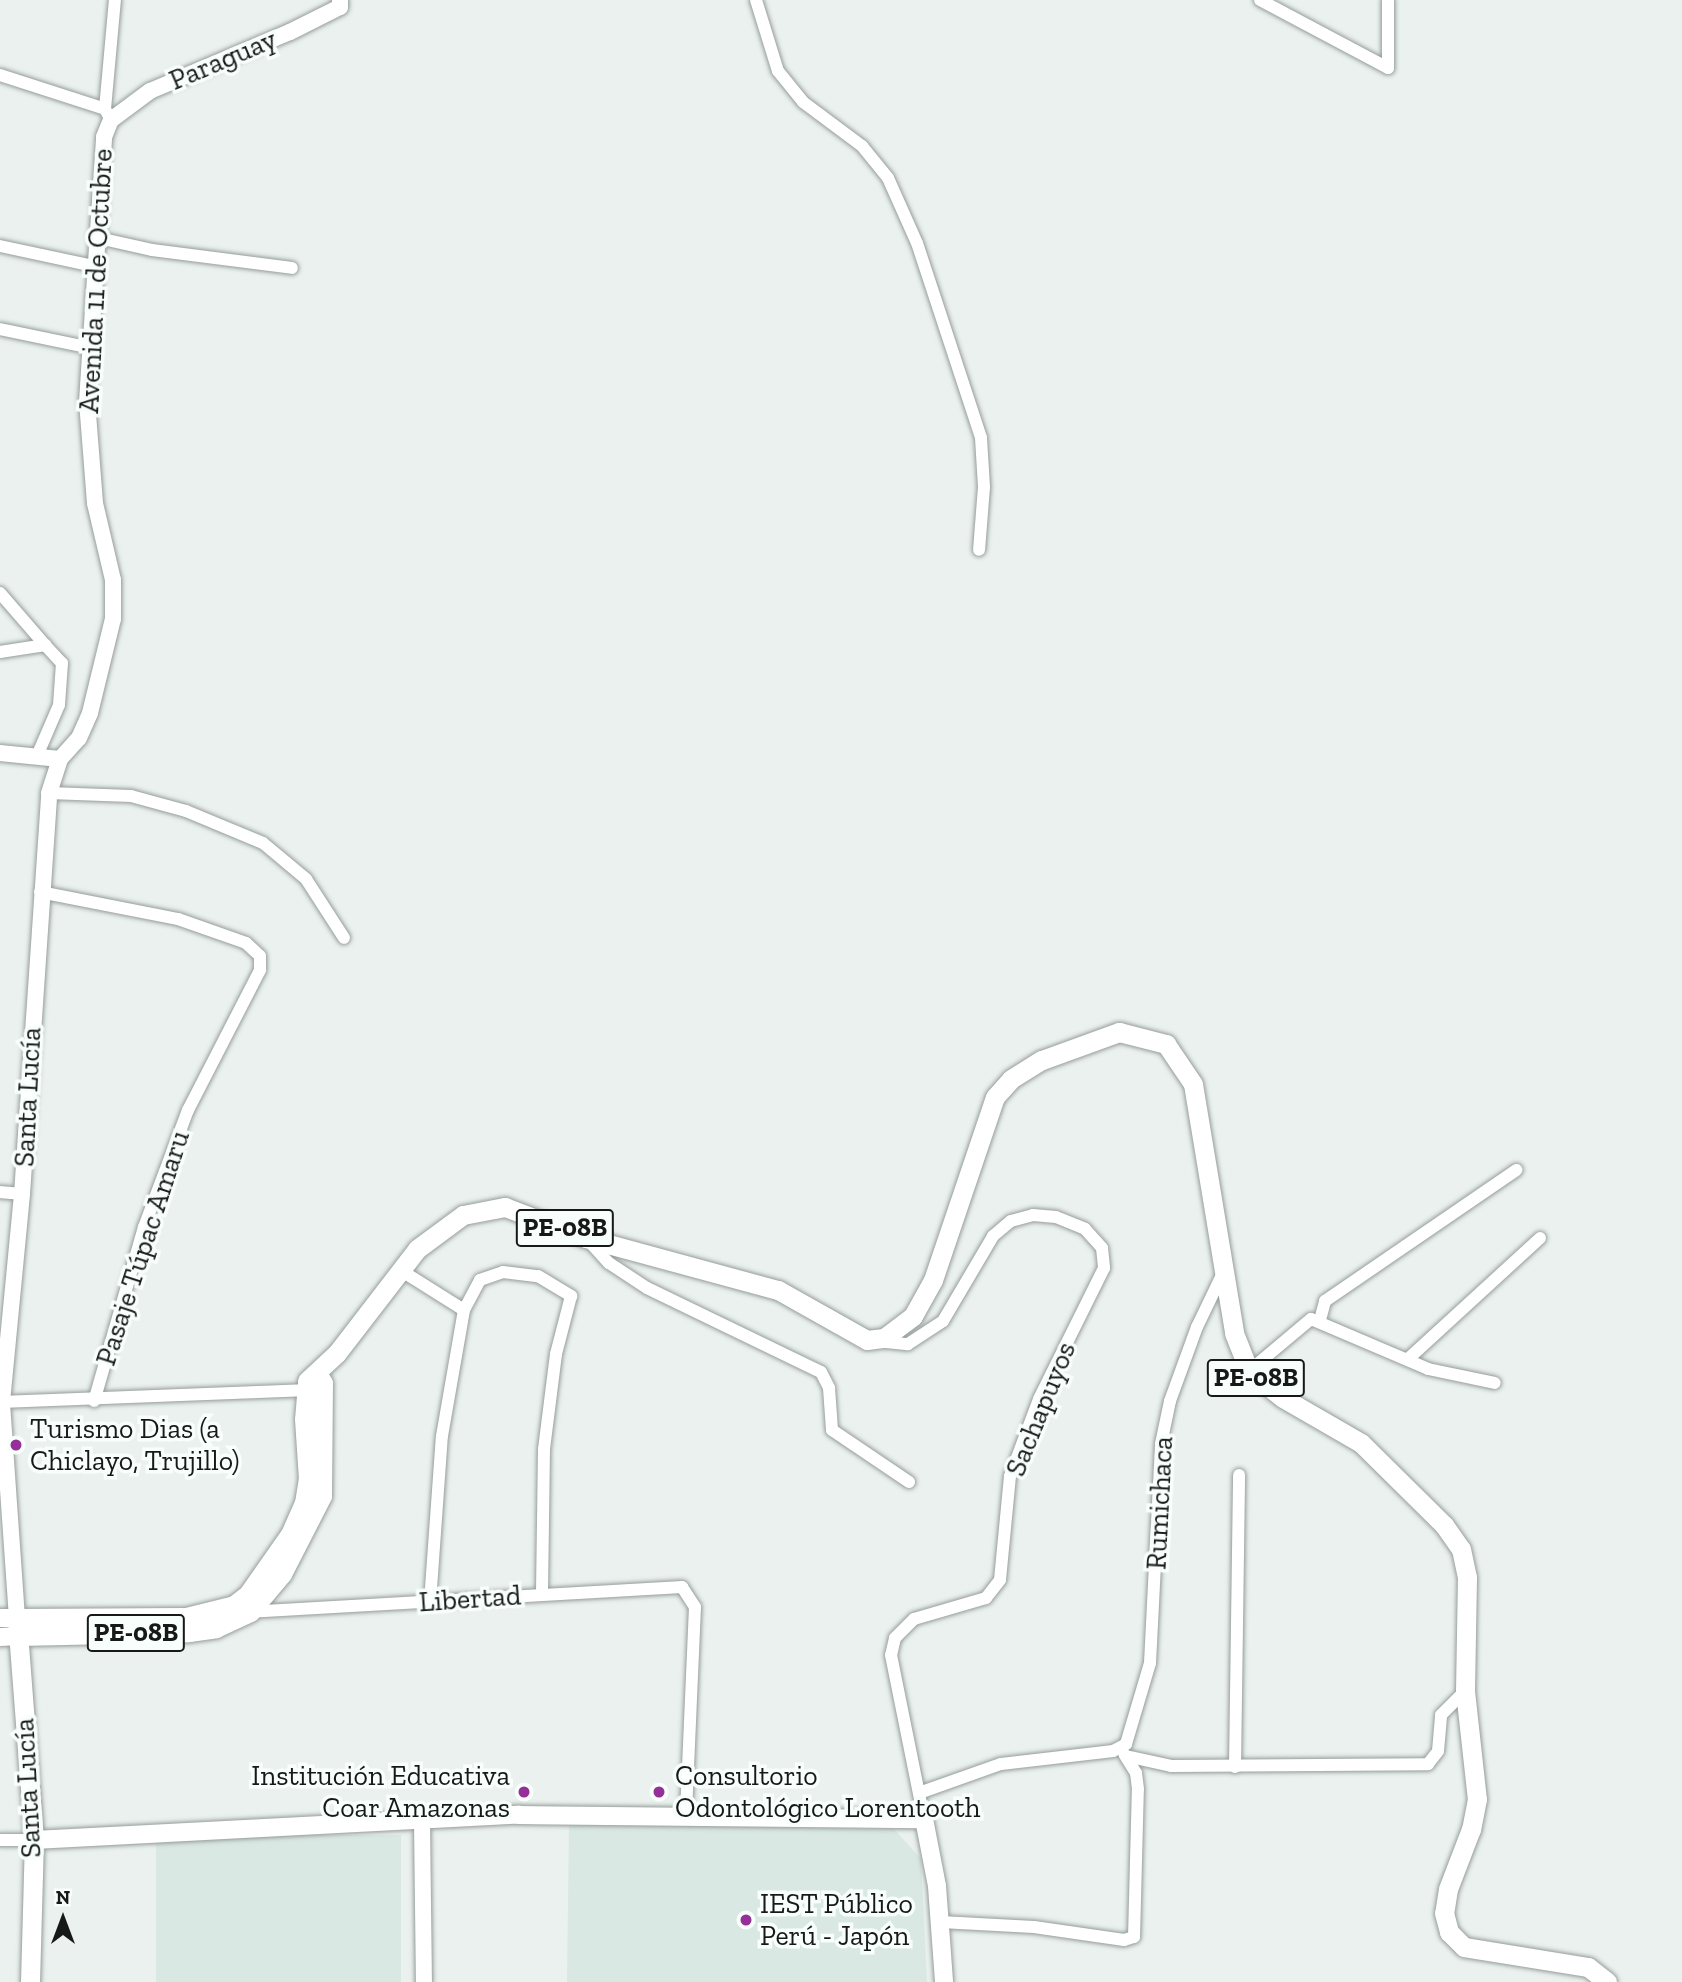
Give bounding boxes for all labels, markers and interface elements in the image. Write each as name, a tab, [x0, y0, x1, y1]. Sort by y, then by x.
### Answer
street label: Paraguay	[164, 22, 282, 98]
street label: Avenida 11 de Octubre	[72, 148, 120, 414]
street label: Santa Lucía	[8, 1026, 48, 1168]
street label: Pasaje Túpac Amaru	[89, 1126, 197, 1370]
road number: PE-08B	[514, 1205, 616, 1250]
street label: Sachapuyos	[999, 1337, 1083, 1481]
road number: PE-08B	[1205, 1356, 1307, 1400]
place label: Turismo Dias (a Chiclayo, Trujillo)	[30, 1412, 240, 1478]
street label: Rumichaca	[1140, 1435, 1180, 1571]
marker: Turismo Dias (a Chiclayo, Trujillo)	[8, 1437, 24, 1453]
street label: Libertad	[418, 1579, 522, 1619]
road number: PE-08B	[85, 1610, 187, 1656]
street label: Santa Lucía	[8, 1717, 48, 1859]
place label: Institución Educativa Coar Amazonas	[251, 1759, 510, 1825]
place label: Consultorio Odontológico Lorentooth	[675, 1759, 980, 1825]
marker: Consultorio Odontológico Lorentooth	[649, 1782, 669, 1802]
marker: Institución Educativa Coar Amazonas	[516, 1784, 532, 1800]
north arrow	[28, 1884, 98, 1954]
text: N	[56, 1886, 70, 1909]
place label: IEST Público Perú - Japón	[760, 1887, 913, 1953]
marker: IEST Público Perú - Japón	[738, 1912, 754, 1928]

